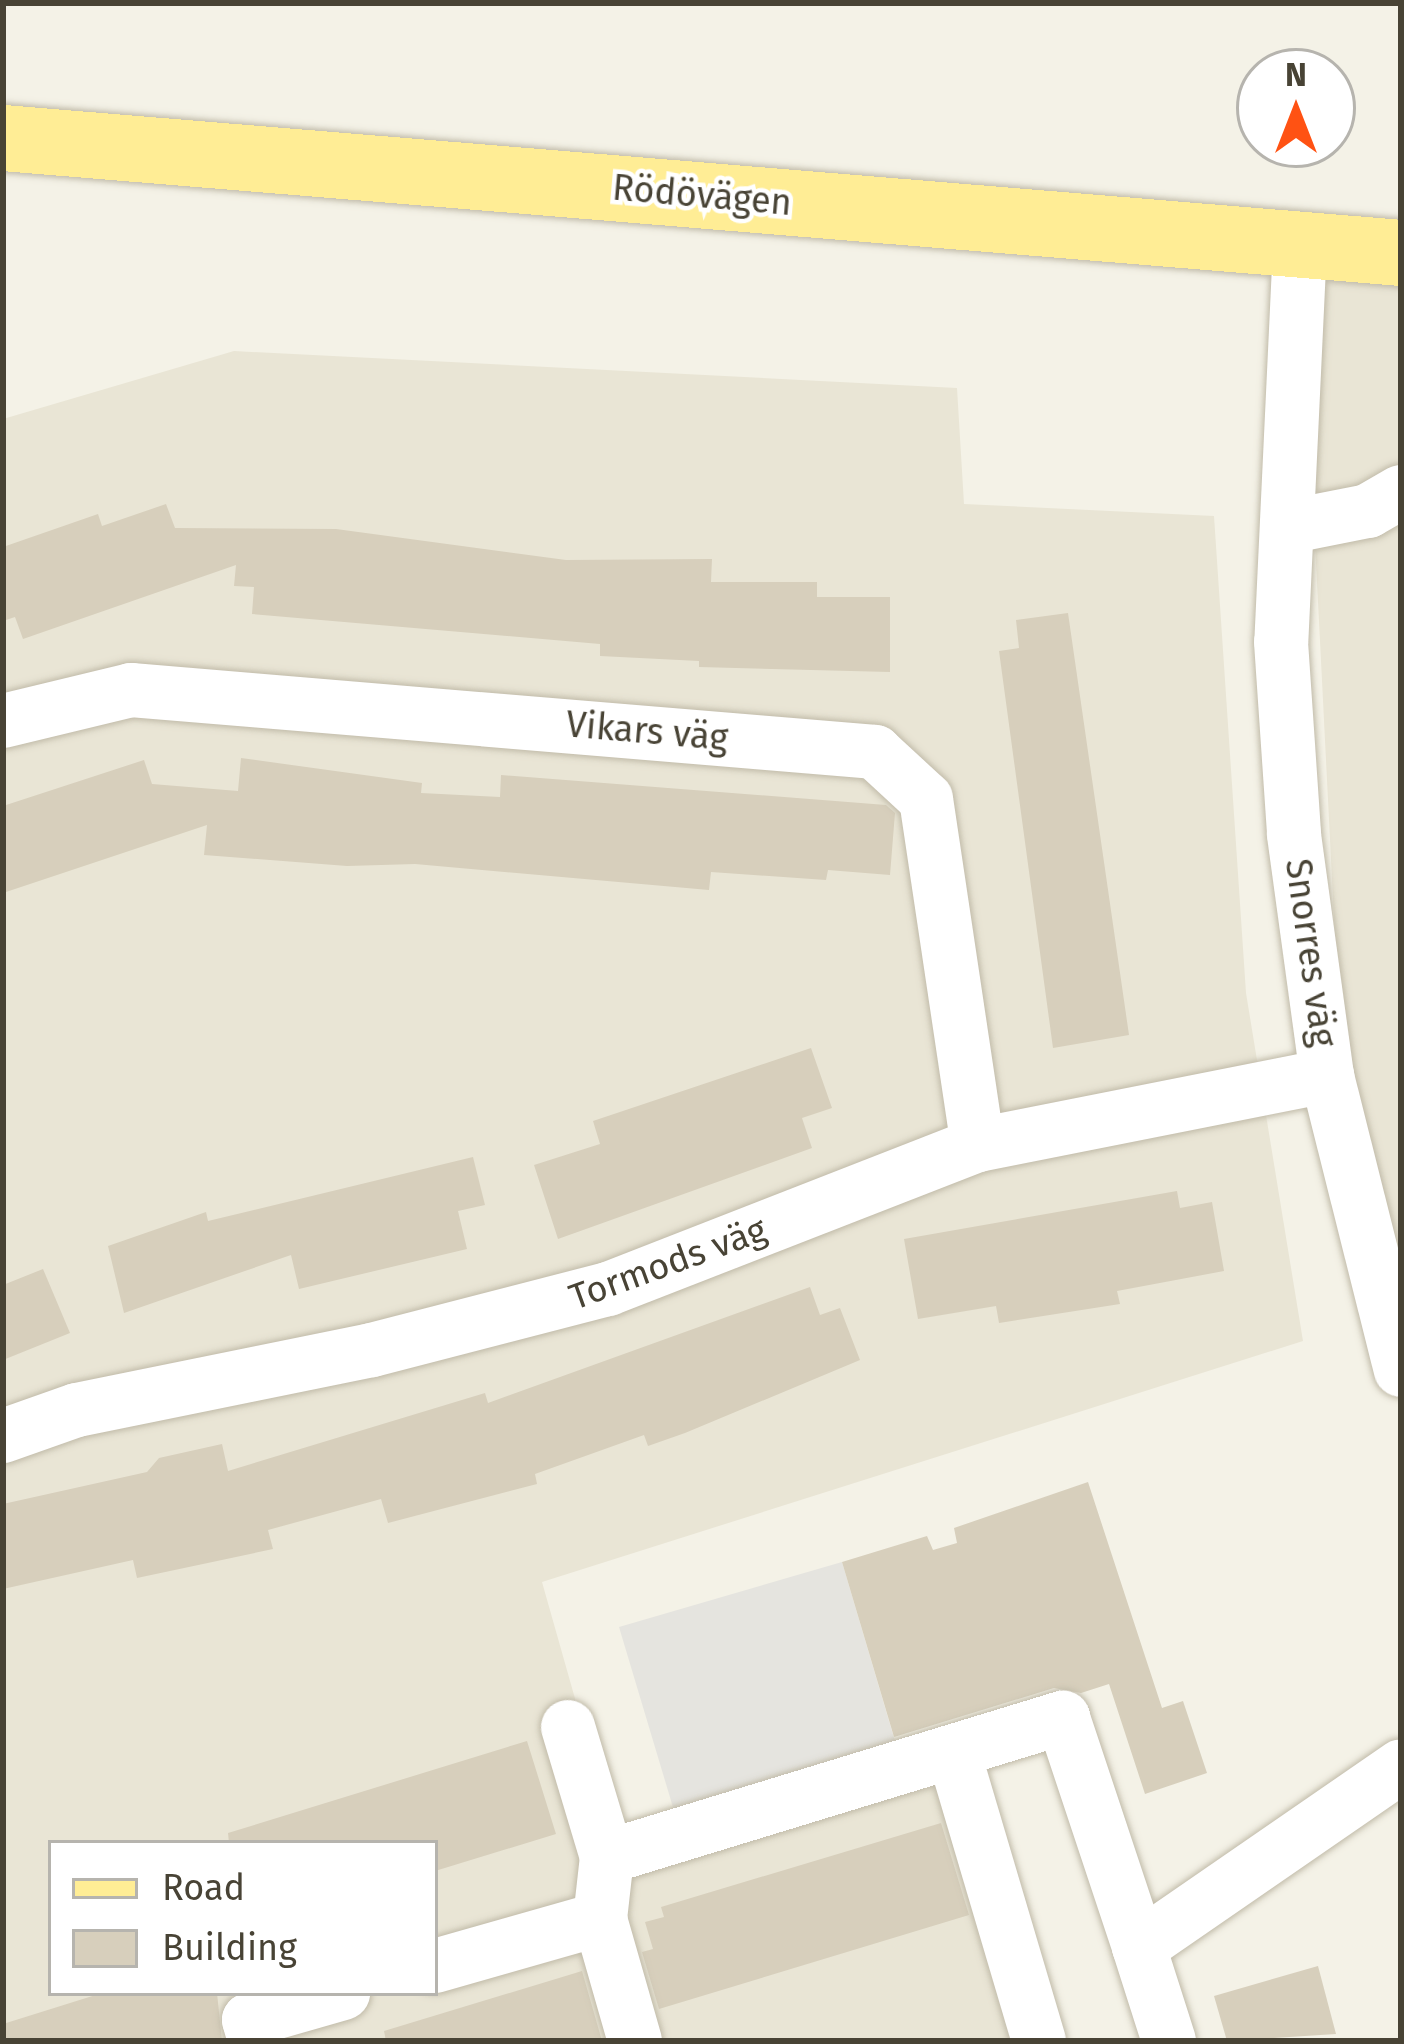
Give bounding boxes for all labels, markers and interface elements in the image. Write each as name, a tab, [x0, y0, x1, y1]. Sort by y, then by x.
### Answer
north arrow	[1236, 48, 1356, 168]
text: N	[1285, 55, 1307, 95]
street label: Rödövägen	[611, 167, 793, 225]
street label: Vikars väg	[564, 703, 730, 761]
street label: Snorres väg	[1275, 856, 1345, 1050]
street label: Tormods väg	[564, 1208, 772, 1320]
legend	[48, 1840, 438, 1996]
text: Road	[162, 1866, 245, 1910]
text: Building	[162, 1926, 297, 1970]

